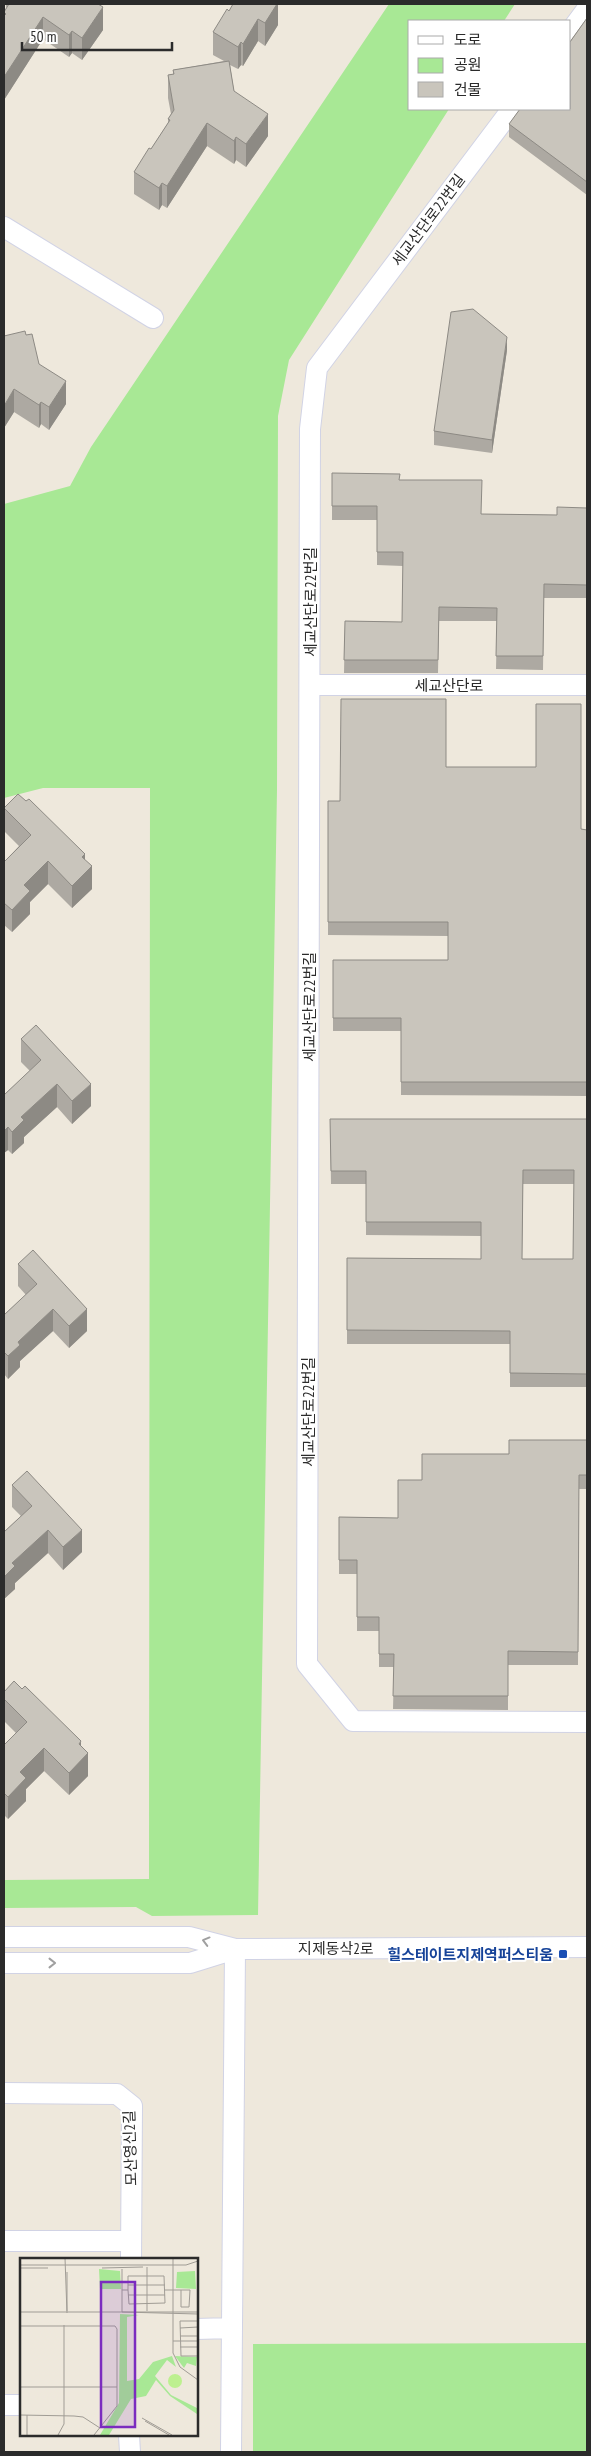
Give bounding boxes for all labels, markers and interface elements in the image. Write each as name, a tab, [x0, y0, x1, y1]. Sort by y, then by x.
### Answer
scale bar	[22, 20, 172, 52]
legend	[408, 20, 571, 110]
text: 50 m	[30, 27, 56, 46]
text: 도로	[454, 30, 482, 49]
text: 공원	[454, 55, 482, 74]
text: 건물	[454, 80, 482, 99]
street label: 세교산단로22번길	[387, 170, 469, 270]
street label: 세교산단로22번길	[301, 547, 320, 657]
street label: 세교산단로	[414, 676, 484, 695]
street label: 세교산단로22번길	[300, 952, 319, 1062]
street label: 세교산단로22번길	[299, 1357, 318, 1467]
one-way arrow	[202, 1937, 210, 1947]
street label: 지제동삭2로	[298, 1939, 374, 1958]
place label: 힐스테이트지제역퍼스티움	[387, 1945, 553, 1964]
marker: 힐스테이트지제역퍼스티움	[557, 1948, 569, 1960]
one-way arrow	[49, 1958, 57, 1968]
street label: 모산영신2길	[119, 2110, 141, 2186]
inset map	[20, 2258, 198, 2436]

